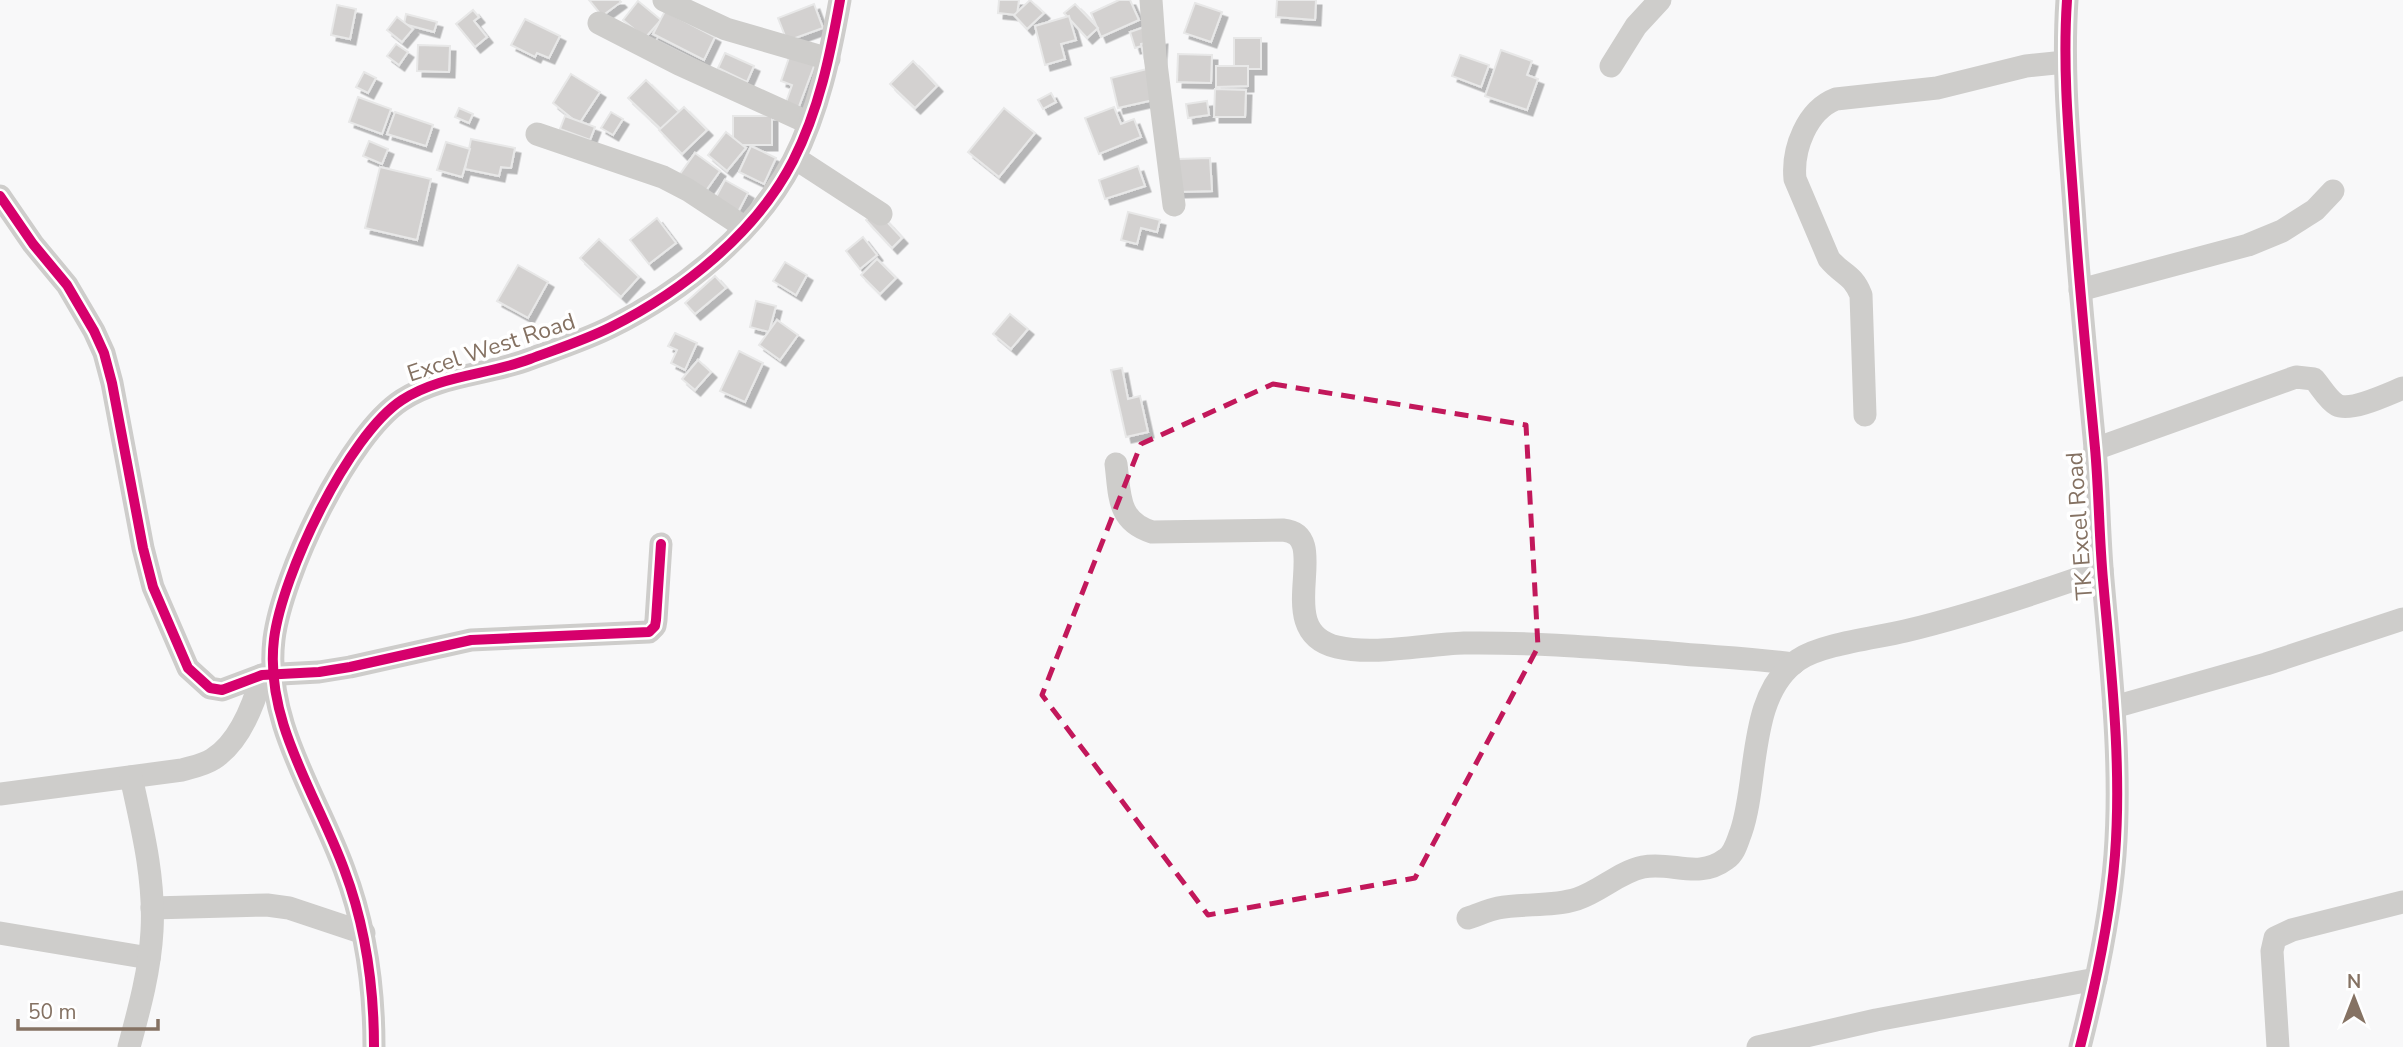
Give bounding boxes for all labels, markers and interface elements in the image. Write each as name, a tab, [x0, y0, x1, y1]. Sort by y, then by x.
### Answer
street label: Excel West Road	[403, 306, 579, 389]
street label: TK Excel Road	[2059, 451, 2100, 601]
north arrow	[2319, 963, 2389, 1033]
text: N	[2347, 969, 2361, 995]
scale bar	[18, 988, 158, 1032]
text: 50 m	[28, 998, 77, 1026]

